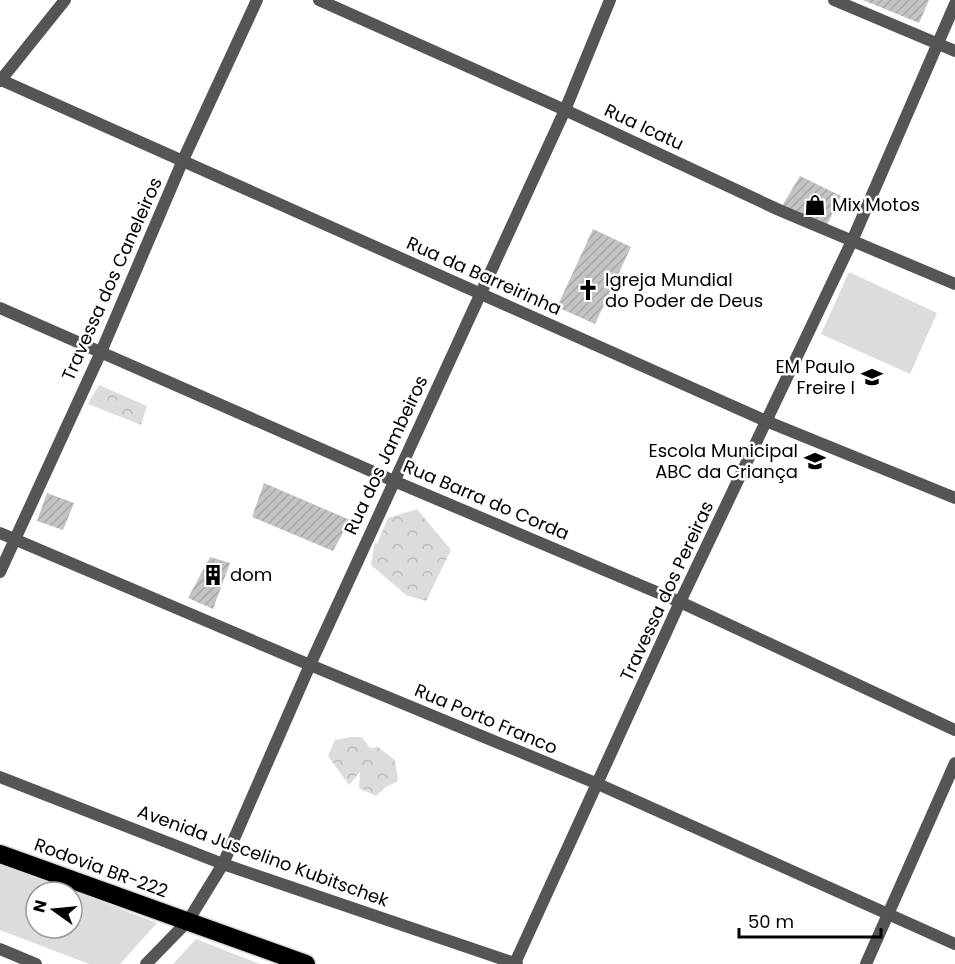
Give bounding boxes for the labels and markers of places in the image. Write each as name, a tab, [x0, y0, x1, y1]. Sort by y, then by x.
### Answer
place label: Mix Motos	[832, 192, 920, 217]
shop icon: Mix Motos	[803, 193, 827, 217]
place label: Igreja Mundial do Poder de Deus	[605, 267, 763, 313]
church icon: Igreja Mundial do Poder de Deus	[576, 278, 600, 302]
place label: EM Paulo Freire I	[775, 354, 855, 400]
school or university icon: EM Paulo Freire I	[860, 365, 884, 389]
place label: Escola Municipal ABC da Criança	[648, 438, 798, 484]
school or university icon: Escola Municipal ABC da Criança	[803, 449, 827, 473]
place label: dom	[230, 562, 272, 587]
building icon: dom	[201, 563, 225, 587]

